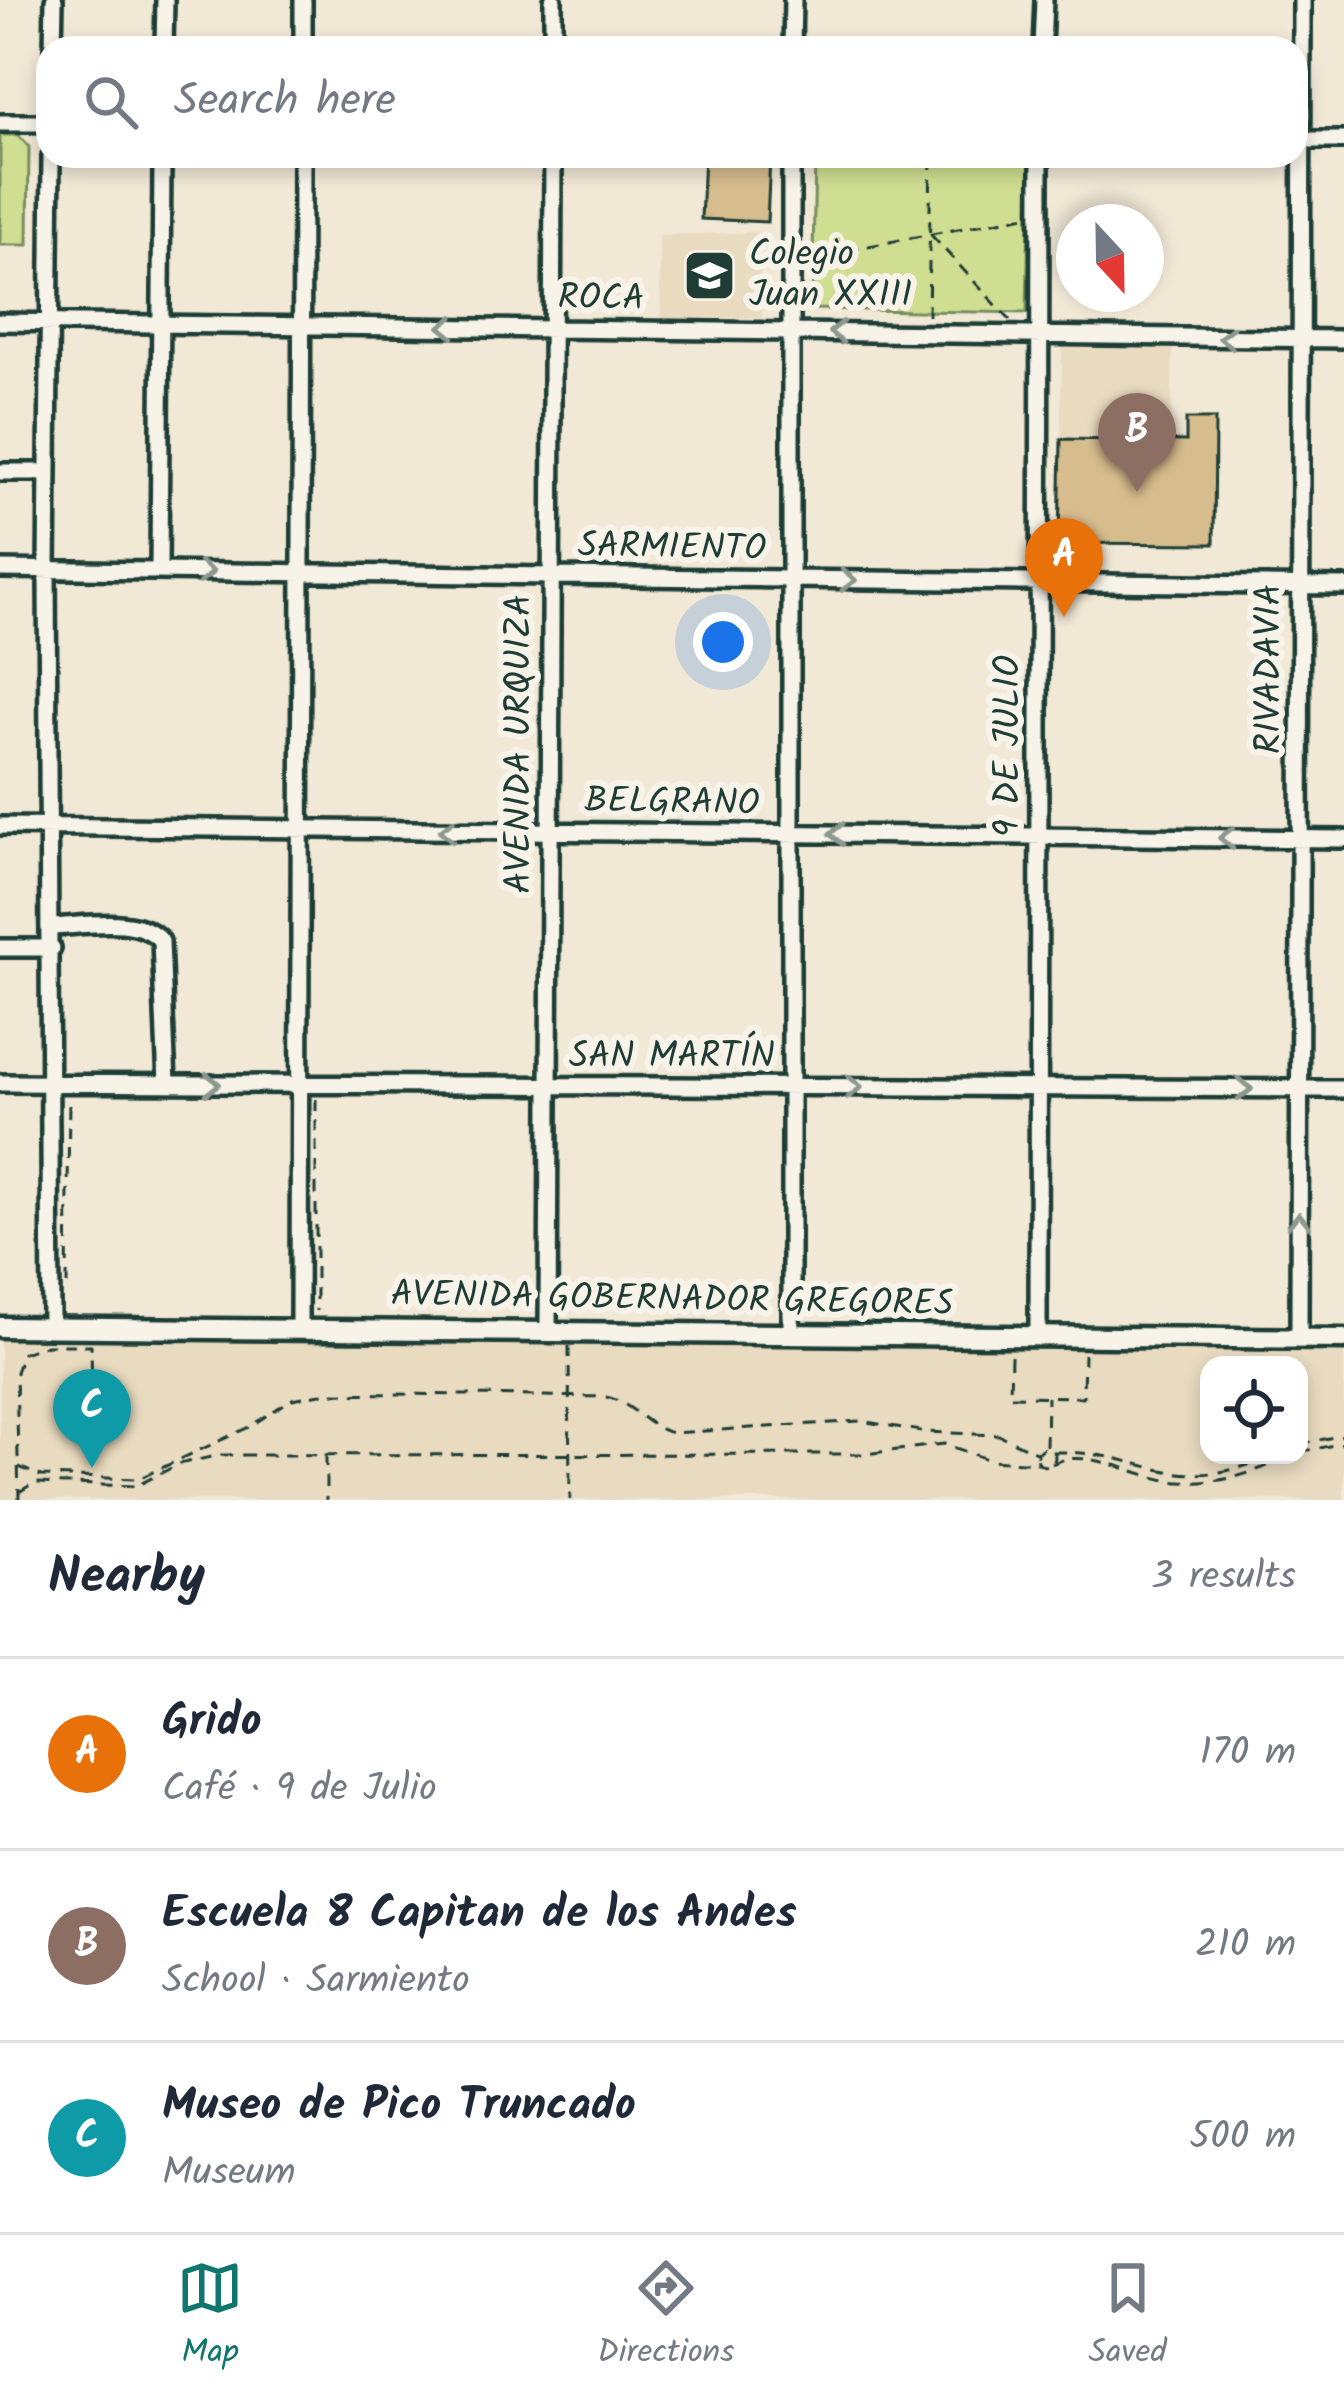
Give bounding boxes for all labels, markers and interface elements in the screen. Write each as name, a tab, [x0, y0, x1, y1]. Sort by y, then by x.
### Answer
search box	[36, 36, 1308, 168]
text: Search here	[174, 66, 396, 138]
icon: search	[78, 69, 144, 135]
north arrow	[1056, 204, 1164, 312]
place label: Colegio Juan XXIII	[749, 227, 912, 325]
school or university icon: Colegio Juan XXIII	[682, 248, 738, 304]
street label: ROCA	[557, 270, 645, 328]
one-way arrow	[437, 314, 456, 340]
one-way arrow	[827, 319, 845, 345]
one-way arrow	[1217, 325, 1235, 351]
pin: B	[1098, 393, 1176, 492]
street label: SARMIENTO	[577, 518, 767, 578]
pin: A	[1025, 518, 1103, 617]
one-way arrow	[198, 559, 216, 585]
one-way arrow	[840, 567, 858, 593]
street label: RIVADAVIA	[1242, 584, 1299, 754]
street label: AVENIDA URQUIZA	[492, 594, 549, 894]
your location	[693, 612, 753, 672]
street label: 9 DE JULIO	[981, 655, 1038, 837]
street label: BELGRANO	[584, 773, 760, 833]
one-way arrow	[437, 818, 455, 844]
one-way arrow	[827, 821, 845, 847]
one-way arrow	[1217, 825, 1235, 851]
street label: SAN MARTÍN	[569, 1029, 775, 1086]
one-way arrow	[203, 1071, 222, 1097]
one-way arrow	[846, 1074, 864, 1100]
one-way arrow	[1236, 1076, 1254, 1102]
one-way arrow	[1286, 1211, 1312, 1229]
street label: AVENIDA GOBERNADOR GREGORES	[390, 1267, 954, 1333]
map controls	[1200, 1356, 1308, 1464]
button: locate	[1200, 1356, 1308, 1464]
pin: C	[53, 1369, 131, 1468]
text: Nearby	[48, 1538, 205, 1619]
text: 3 results	[1151, 1547, 1296, 1609]
text: Grido	[162, 1687, 262, 1759]
text: A	[75, 1723, 99, 1785]
text: 170 m	[1200, 1723, 1296, 1785]
text: Café · 9 de Julio	[162, 1759, 437, 1821]
text: Escuela 8 Capitan de los Andes	[162, 1879, 797, 1951]
text: B	[75, 1915, 99, 1977]
text: 210 m	[1195, 1915, 1296, 1977]
text: School · Sarmiento	[162, 1951, 470, 2013]
text: Museo de Pico Truncado	[162, 2071, 636, 2143]
text: C	[75, 2107, 99, 2169]
text: 500 m	[1189, 2107, 1296, 2169]
text: Museum	[162, 2143, 296, 2205]
tab: Map	[177, 2255, 243, 2380]
tab: Directions	[597, 2255, 734, 2380]
tab: Saved	[1089, 2255, 1167, 2380]

